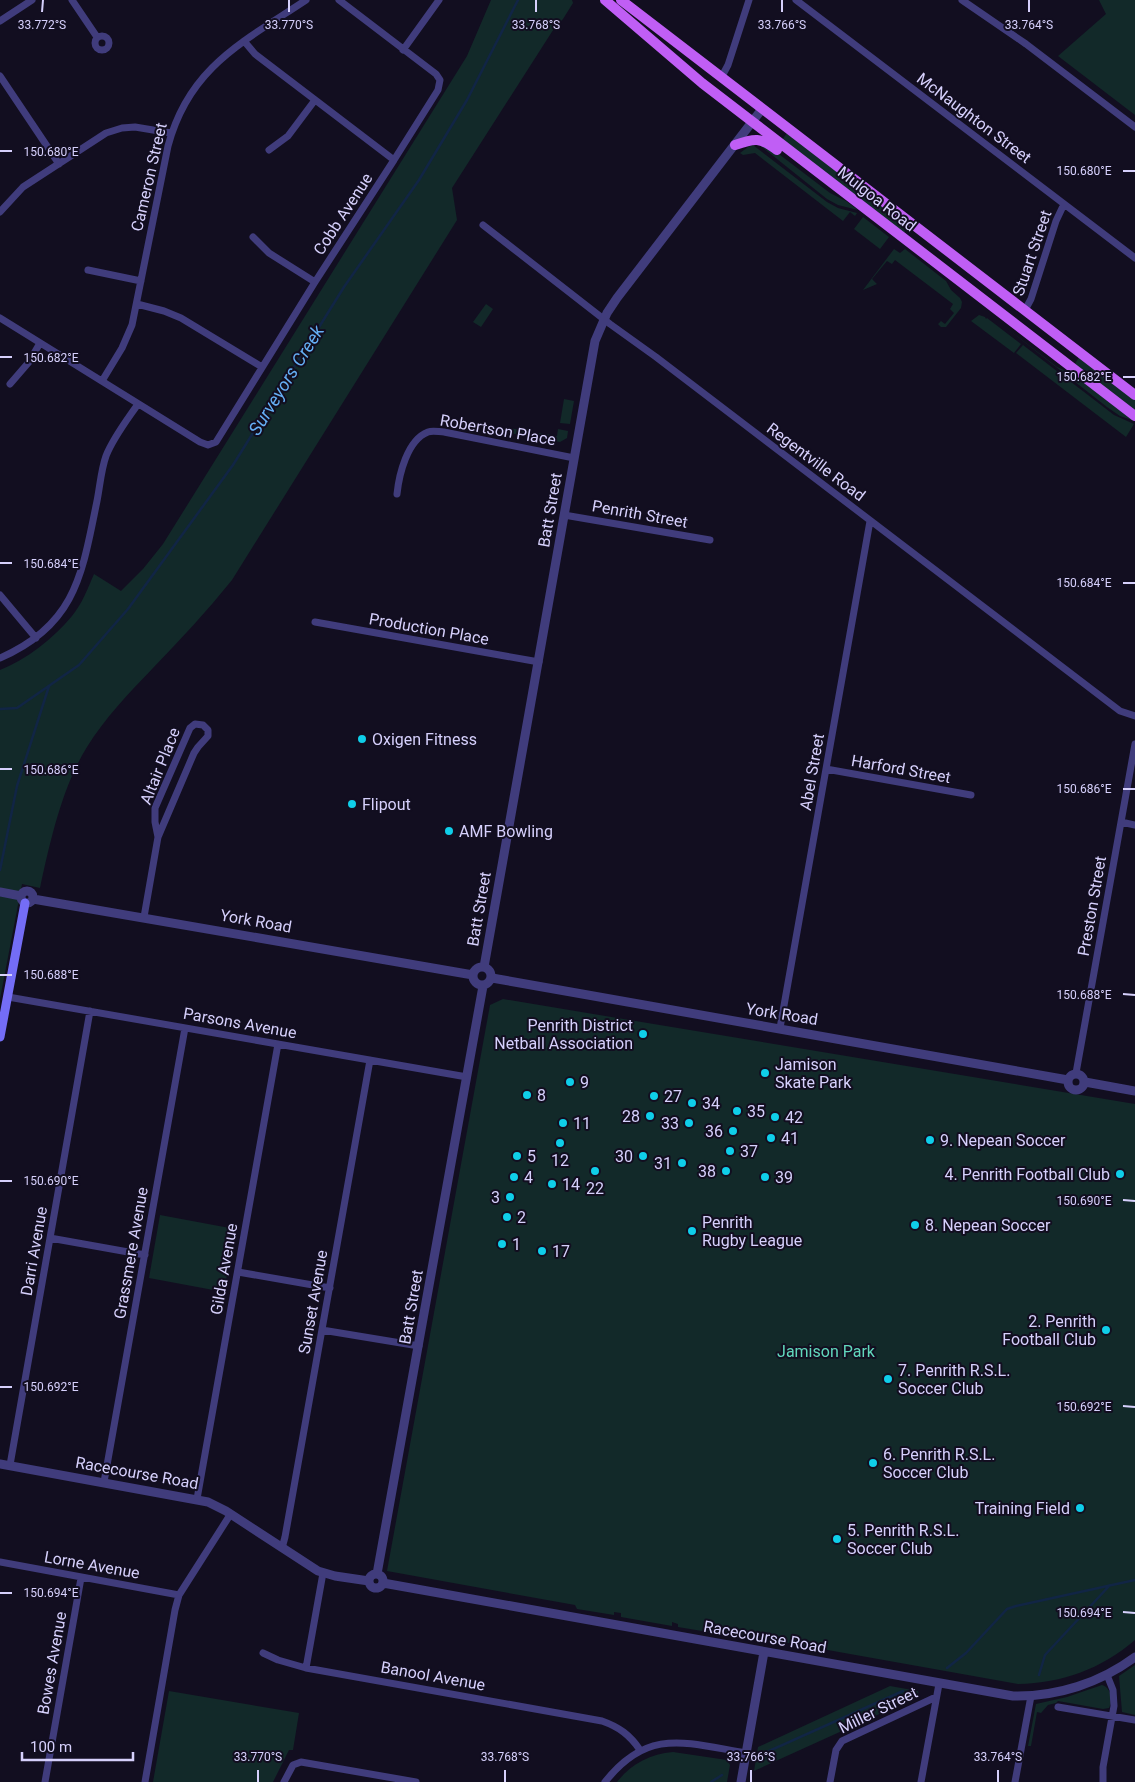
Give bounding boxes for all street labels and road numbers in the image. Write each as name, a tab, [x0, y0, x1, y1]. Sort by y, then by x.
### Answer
street label: McNaughton Street	[913, 69, 1035, 167]
street label: Cameron Street	[127, 121, 171, 233]
street label: Mulgoa Road	[834, 163, 920, 235]
street label: Cobb Avenue	[309, 169, 377, 259]
street label: Stuart Street	[1008, 208, 1056, 298]
street label: Robertson Place	[439, 410, 557, 450]
street label: Regentville Road	[763, 419, 869, 505]
street label: Batt Street	[534, 471, 566, 549]
street label: Penrith Street	[591, 496, 689, 532]
street label: Production Place	[368, 609, 490, 649]
street label: Altair Place	[136, 725, 184, 807]
street label: Abel Street	[796, 732, 828, 812]
street label: Harford Street	[850, 751, 952, 787]
street label: Preston Street	[1074, 854, 1110, 958]
street label: Batt Street	[463, 870, 495, 948]
street label: York Road	[219, 905, 293, 937]
street label: York Road	[745, 999, 819, 1029]
street label: Parsons Avenue	[182, 1004, 298, 1042]
street label: Grassmere Avenue	[110, 1185, 152, 1321]
street label: Darri Avenue	[17, 1205, 51, 1297]
street label: Gilda Avenue	[207, 1222, 241, 1316]
street label: Sunset Avenue	[294, 1248, 332, 1356]
street label: Batt Street	[395, 1268, 427, 1346]
street label: Racecourse Road	[74, 1453, 200, 1493]
street label: Lorne Avenue	[43, 1547, 141, 1583]
street label: Bowes Avenue	[34, 1610, 70, 1716]
street label: Racecourse Road	[702, 1617, 828, 1657]
street label: Banool Avenue	[379, 1657, 487, 1695]
street label: Miller Street	[835, 1683, 921, 1737]

